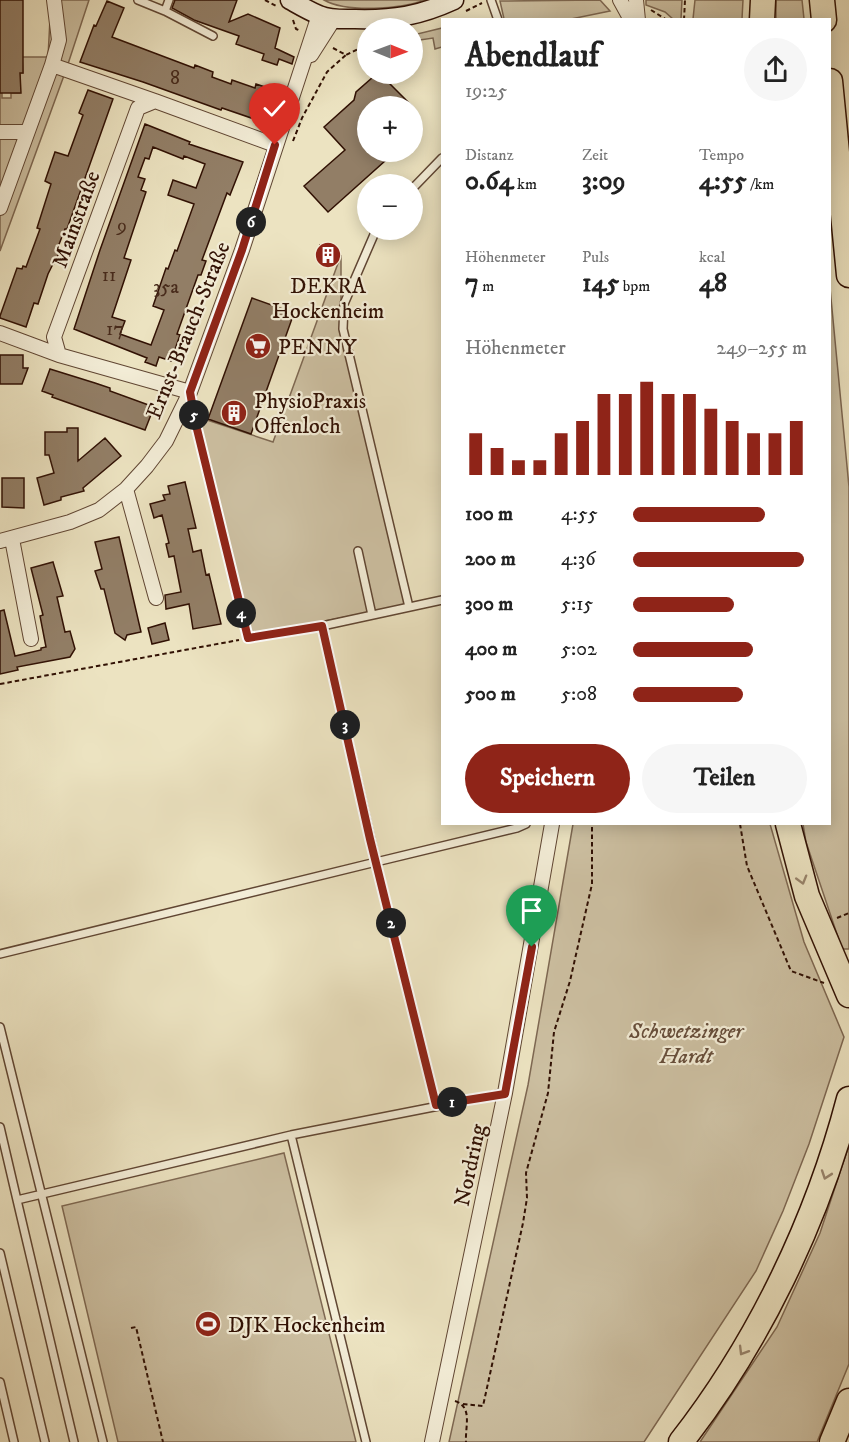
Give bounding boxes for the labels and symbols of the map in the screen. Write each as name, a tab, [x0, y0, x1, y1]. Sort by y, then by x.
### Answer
north arrow	[357, 18, 423, 84]
house number: 8	[170, 66, 180, 91]
pin	[249, 83, 300, 145]
street label: Mainstraße	[46, 167, 106, 272]
pin: 6	[236, 207, 266, 237]
house number: 9	[116, 214, 127, 239]
street label: Ernst-Brauch-Straße	[140, 238, 236, 423]
building icon: DEKRA Hockenheim	[313, 240, 343, 270]
house number: 11	[102, 263, 116, 288]
place label: DEKRA Hockenheim	[272, 273, 384, 325]
house number: 35a	[153, 275, 179, 300]
house number: 17	[106, 317, 124, 342]
supermarket icon: PENNY	[243, 331, 273, 361]
place label: PENNY	[278, 334, 358, 361]
place label: PhysioPraxis Offenloch	[254, 388, 366, 440]
building icon: PhysioPraxis Offenloch	[219, 398, 249, 428]
pin: 5	[179, 400, 209, 430]
pin: 4	[226, 598, 256, 628]
pin: 3	[330, 710, 360, 740]
one-way arrow	[795, 874, 807, 885]
pin	[506, 885, 557, 947]
pin: 2	[376, 908, 406, 938]
park label: Schwetzinger Hardt	[628, 1018, 745, 1070]
pin: 1	[437, 1087, 467, 1117]
street label: Nordring	[449, 1121, 492, 1209]
one-way arrow	[820, 1169, 833, 1179]
sports icon: DJK Hockenheim	[193, 1309, 223, 1339]
place label: DJK Hockenheim	[228, 1312, 386, 1339]
one-way arrow	[738, 1345, 750, 1355]

